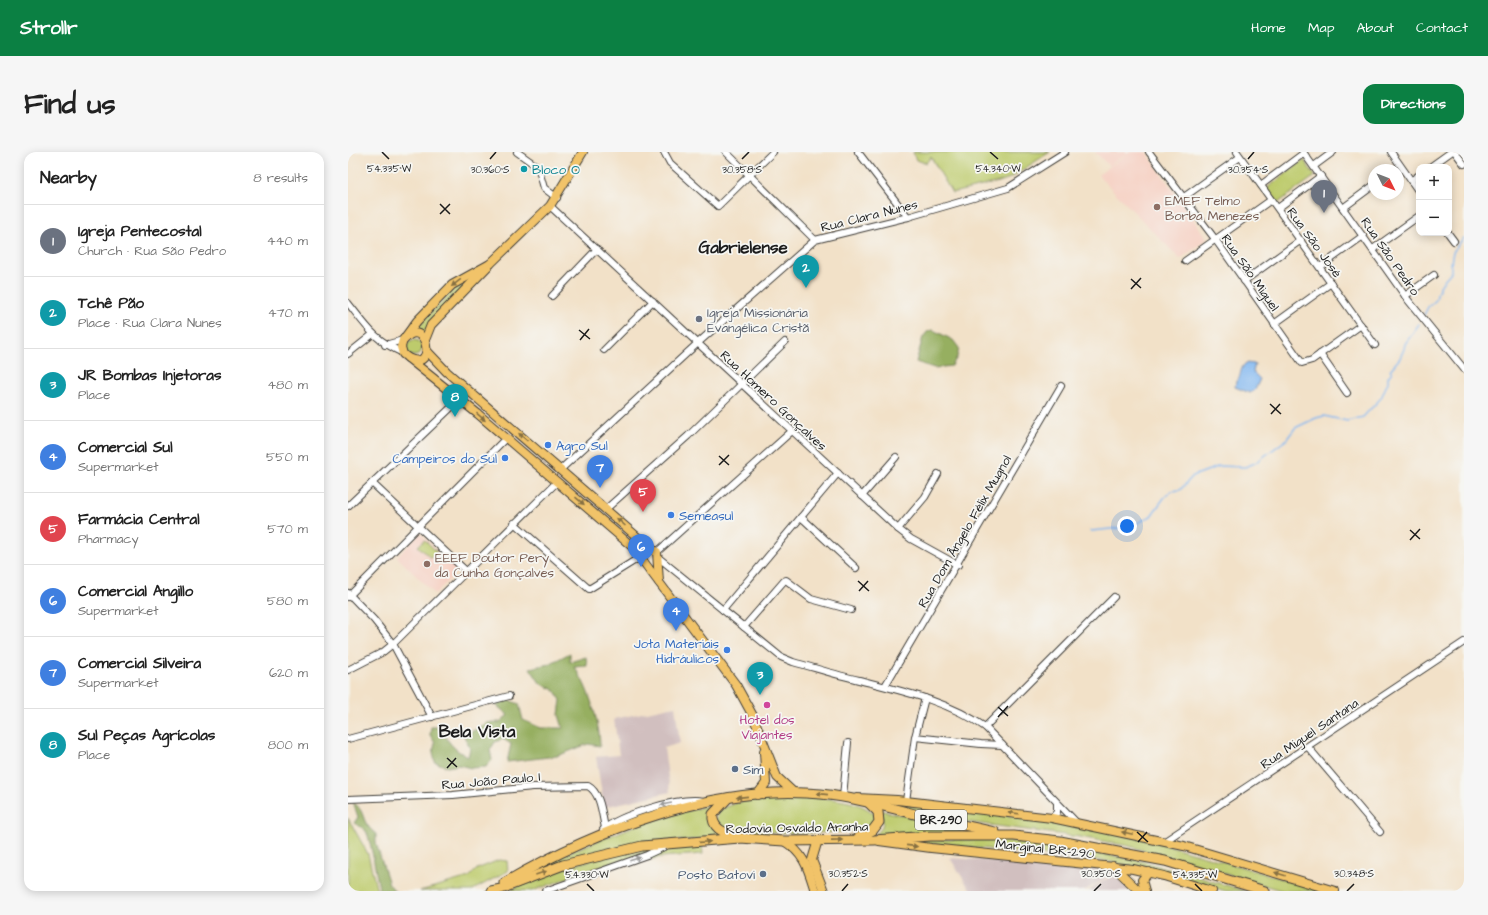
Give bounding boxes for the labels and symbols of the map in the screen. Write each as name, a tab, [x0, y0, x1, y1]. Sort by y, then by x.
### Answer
place label: Bloco O	[532, 161, 580, 179]
text: 54.335°W	[367, 162, 412, 176]
text: 54.340°W	[975, 162, 1021, 176]
text: 30.360°S	[470, 163, 510, 177]
text: 30.358°S	[722, 163, 763, 177]
text: 30.354°S	[1228, 163, 1269, 177]
marker: Bloco O	[519, 164, 529, 174]
north arrow	[1368, 164, 1404, 200]
pin: 1	[1311, 180, 1337, 213]
place label: EMEF Telmo Borba Menezes	[1165, 192, 1260, 225]
street label: Rua Clara Nunes	[819, 195, 920, 237]
marker: EMEF Telmo Borba Menezes	[1152, 202, 1162, 212]
street label: Rua São José	[1283, 204, 1346, 281]
street label: Rua São Pedro	[1357, 214, 1424, 300]
street label: Rua São Miguel	[1216, 230, 1283, 315]
district label: Gabrielense	[698, 236, 788, 260]
pin: 2	[793, 255, 819, 288]
one-way arrow	[451, 278, 462, 287]
place label: Igreja Missionária Evangélica Cristã	[707, 304, 809, 338]
marker: Igreja Missionária Evangélica Cristã	[694, 314, 704, 324]
street label: Rua Homero Gonçalves	[716, 347, 831, 455]
pin: 8	[442, 384, 468, 417]
one-way arrow	[476, 412, 487, 421]
one-way arrow	[517, 433, 528, 442]
place label: Agro Sul	[556, 437, 608, 456]
marker: Agro Sul	[543, 440, 553, 450]
place label: Campeiros do Sul	[392, 450, 497, 468]
street label: Rua Dom Ângelo Félix Mugnol	[914, 452, 1017, 611]
marker: Campeiros do Sul	[500, 453, 510, 463]
pin: 7	[587, 455, 613, 488]
pin: 5	[630, 479, 656, 512]
one-way arrow	[575, 497, 585, 506]
place label: Semeasul	[679, 507, 733, 525]
marker: Semeasul	[666, 510, 676, 520]
your location	[1117, 516, 1137, 536]
one-way arrow	[616, 518, 626, 527]
pin: 6	[628, 534, 654, 567]
place label: EEEF Doutor Pery da Cunha Gonçalves	[435, 549, 555, 582]
marker: EEEF Doutor Pery da Cunha Gonçalves	[422, 559, 432, 569]
pin: 4	[663, 598, 689, 631]
place label: Jota Materiais Hidráulicos	[634, 635, 719, 668]
marker: Jota Materiais Hidráulicos	[722, 645, 732, 655]
pin: 3	[747, 662, 773, 695]
street label: Rua Miguel Santana	[1257, 694, 1363, 774]
marker: Hotel dos Viajantes	[762, 700, 772, 710]
place label: Hotel dos Viajantes	[739, 711, 795, 744]
district label: Bela Vista	[439, 720, 516, 744]
place label: Sim	[743, 761, 764, 779]
marker: Sim	[730, 764, 740, 774]
street label: Rua João Paulo I	[441, 768, 541, 794]
one-way arrow	[816, 791, 828, 797]
one-way arrow	[736, 794, 748, 800]
one-way arrow	[660, 801, 673, 807]
road number: BR-290	[915, 810, 967, 830]
one-way arrow	[1007, 810, 1019, 816]
street label: Rodovia Osvaldo Aranha	[726, 818, 869, 838]
one-way arrow	[1121, 830, 1133, 836]
street label: Marginal BR-290	[995, 835, 1095, 864]
one-way arrow	[831, 837, 844, 843]
one-way arrow	[699, 839, 712, 845]
one-way arrow	[906, 843, 918, 849]
one-way arrow	[629, 856, 641, 862]
place label: Posto Batovi	[678, 866, 755, 884]
text: 30.352°S	[828, 867, 868, 881]
text: 30.350°S	[1081, 867, 1122, 881]
text: 30.348°S	[1334, 867, 1374, 881]
text: 54.330°W	[565, 868, 609, 882]
text: 54.335°W	[1173, 868, 1218, 882]
marker: Posto Batovi	[758, 869, 768, 879]
one-way arrow	[535, 870, 547, 876]
one-way arrow	[1273, 871, 1285, 877]

